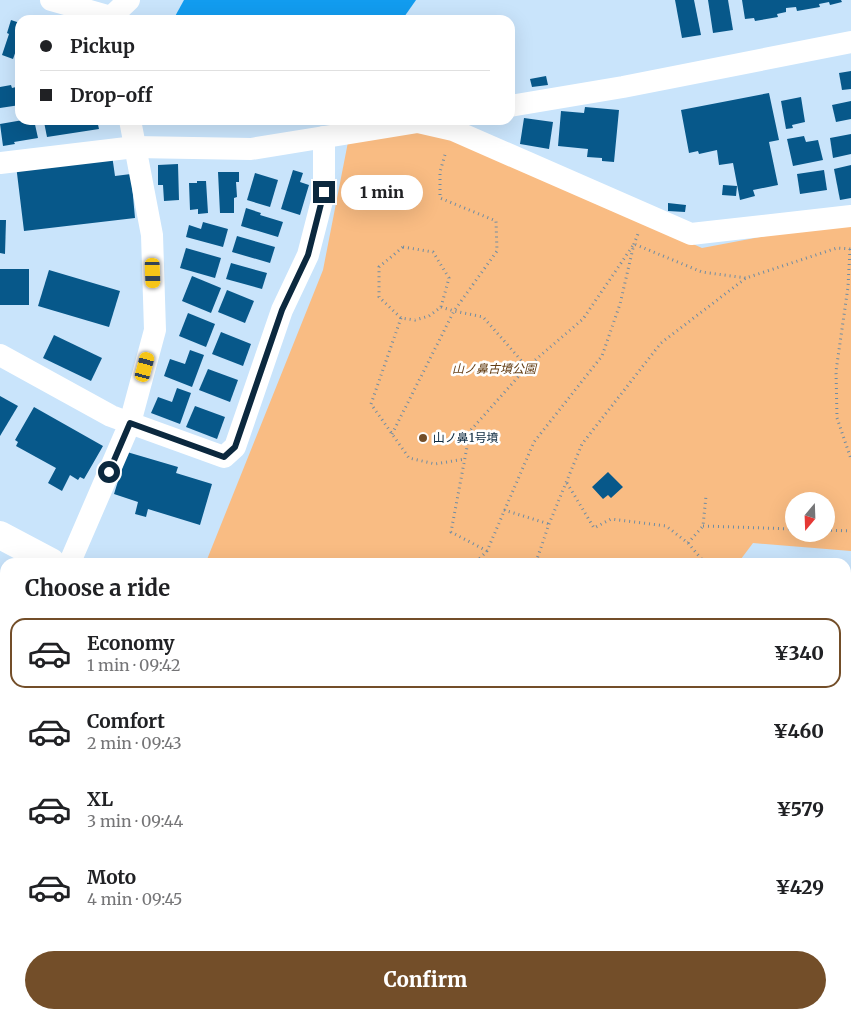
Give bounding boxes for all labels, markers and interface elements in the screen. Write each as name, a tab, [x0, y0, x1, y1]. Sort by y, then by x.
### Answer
text: Pickup	[70, 34, 135, 58]
text: Drop-off	[70, 83, 152, 107]
callout: 1 min	[342, 174, 424, 210]
route end	[313, 181, 335, 203]
text: 1 min	[360, 182, 404, 202]
car	[144, 258, 161, 288]
car	[133, 351, 156, 383]
park label: 山ノ鼻古墳公園	[452, 361, 538, 376]
place label: 山ノ鼻1号墳	[433, 430, 498, 445]
marker: 山ノ鼻1号墳	[417, 432, 429, 444]
route start	[98, 461, 120, 483]
north arrow	[785, 492, 835, 542]
map controls	[785, 492, 835, 542]
text: Choose a ride	[25, 574, 170, 602]
icon: car	[27, 631, 72, 676]
text: Economy	[87, 631, 175, 655]
text: ¥340	[774, 641, 824, 665]
text: 1 min · 09:42	[87, 655, 180, 675]
icon: car	[27, 709, 72, 754]
text: Comfort	[87, 709, 165, 733]
text: ¥460	[773, 719, 824, 743]
text: 2 min · 09:43	[87, 733, 182, 753]
icon: car	[27, 787, 72, 832]
text: XL	[87, 787, 113, 811]
text: ¥579	[776, 797, 824, 821]
text: 3 min · 09:44	[87, 811, 183, 831]
icon: car	[27, 865, 72, 910]
text: Moto	[87, 865, 136, 889]
text: ¥429	[775, 875, 824, 899]
text: 4 min · 09:45	[87, 889, 182, 909]
button: Confirm	[25, 951, 826, 1009]

